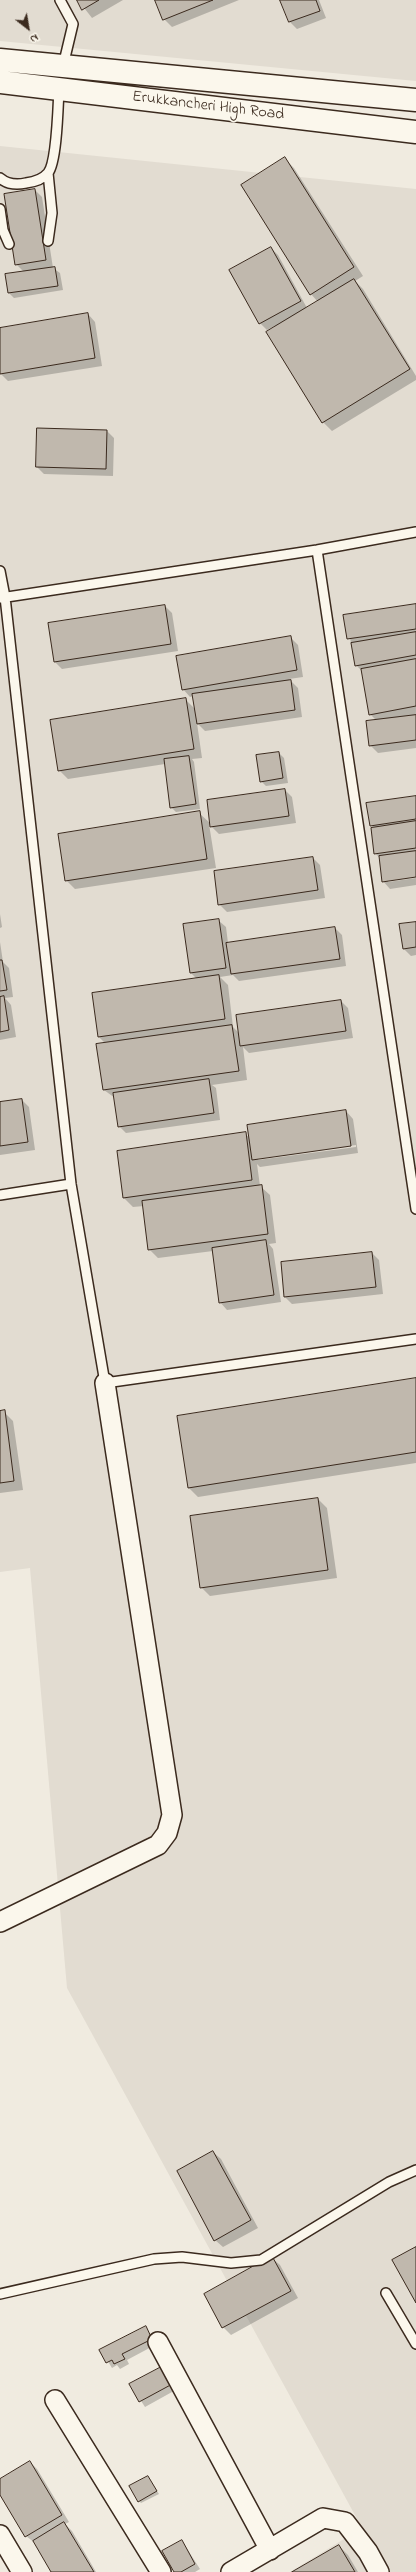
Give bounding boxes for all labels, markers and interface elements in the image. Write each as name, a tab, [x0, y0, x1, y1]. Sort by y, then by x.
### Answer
north arrow	[8, 8, 48, 48]
text: N	[27, 30, 41, 47]
street label: Erukkancheri High Road	[131, 88, 285, 126]

